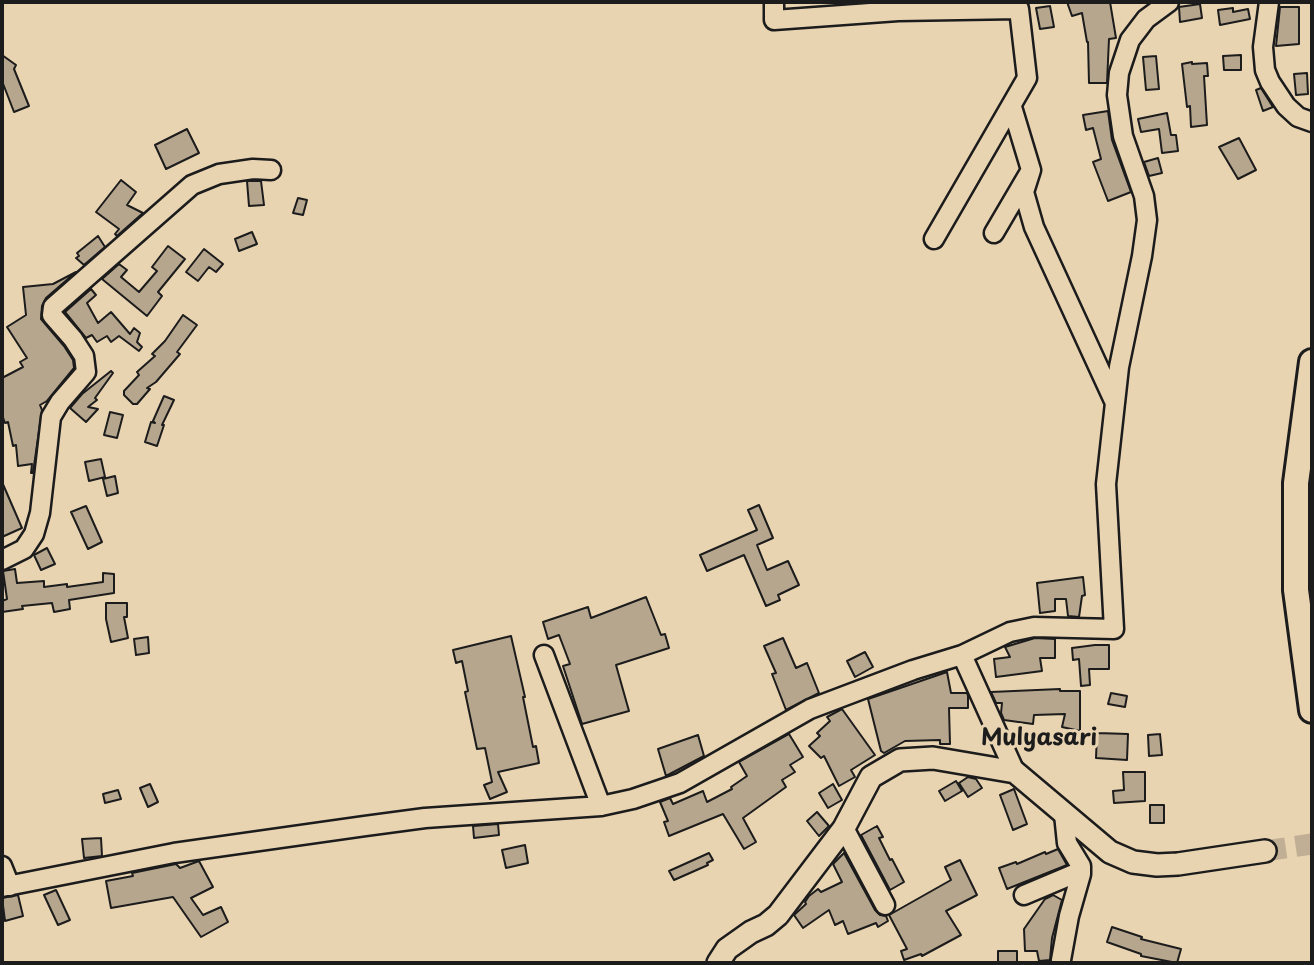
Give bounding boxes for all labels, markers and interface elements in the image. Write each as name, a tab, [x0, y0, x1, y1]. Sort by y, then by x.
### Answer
district label: Mulyasari	[981, 725, 1097, 753]

